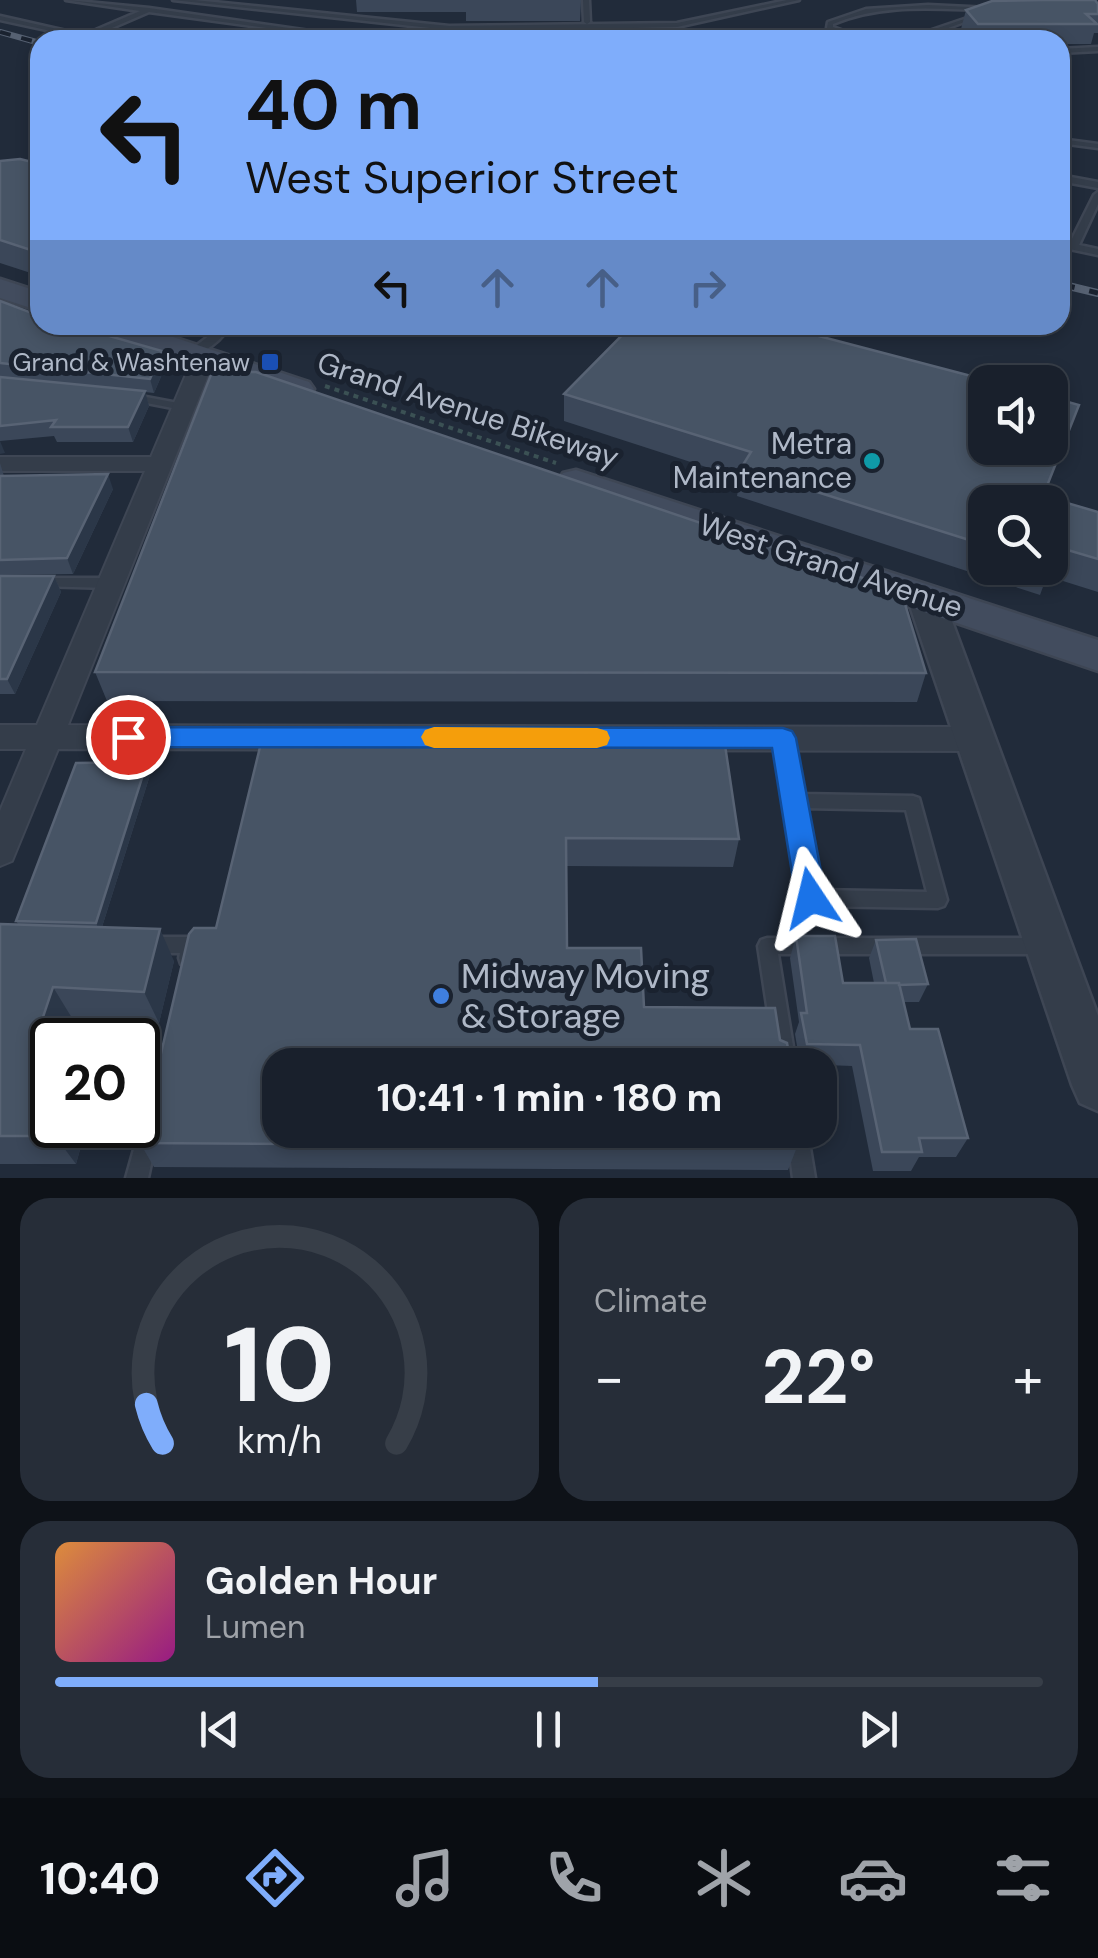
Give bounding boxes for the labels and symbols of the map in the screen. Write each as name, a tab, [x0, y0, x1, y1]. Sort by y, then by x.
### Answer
street label: Grand Avenue Bikeway	[312, 342, 624, 477]
place label: Grand & Washtenaw	[13, 346, 250, 379]
marker: Grand & Washtenaw	[259, 351, 281, 373]
place label: Metra Maintenance	[673, 424, 852, 497]
marker: Metra Maintenance	[861, 450, 883, 472]
street label: West Grand Avenue	[694, 505, 968, 627]
pin	[86, 695, 171, 780]
position arrow	[759, 846, 863, 950]
place label: Midway Moving & Storage	[461, 953, 710, 1039]
marker: Midway Moving & Storage	[430, 985, 452, 1007]
speed limit sign: 20	[30, 1018, 160, 1148]

